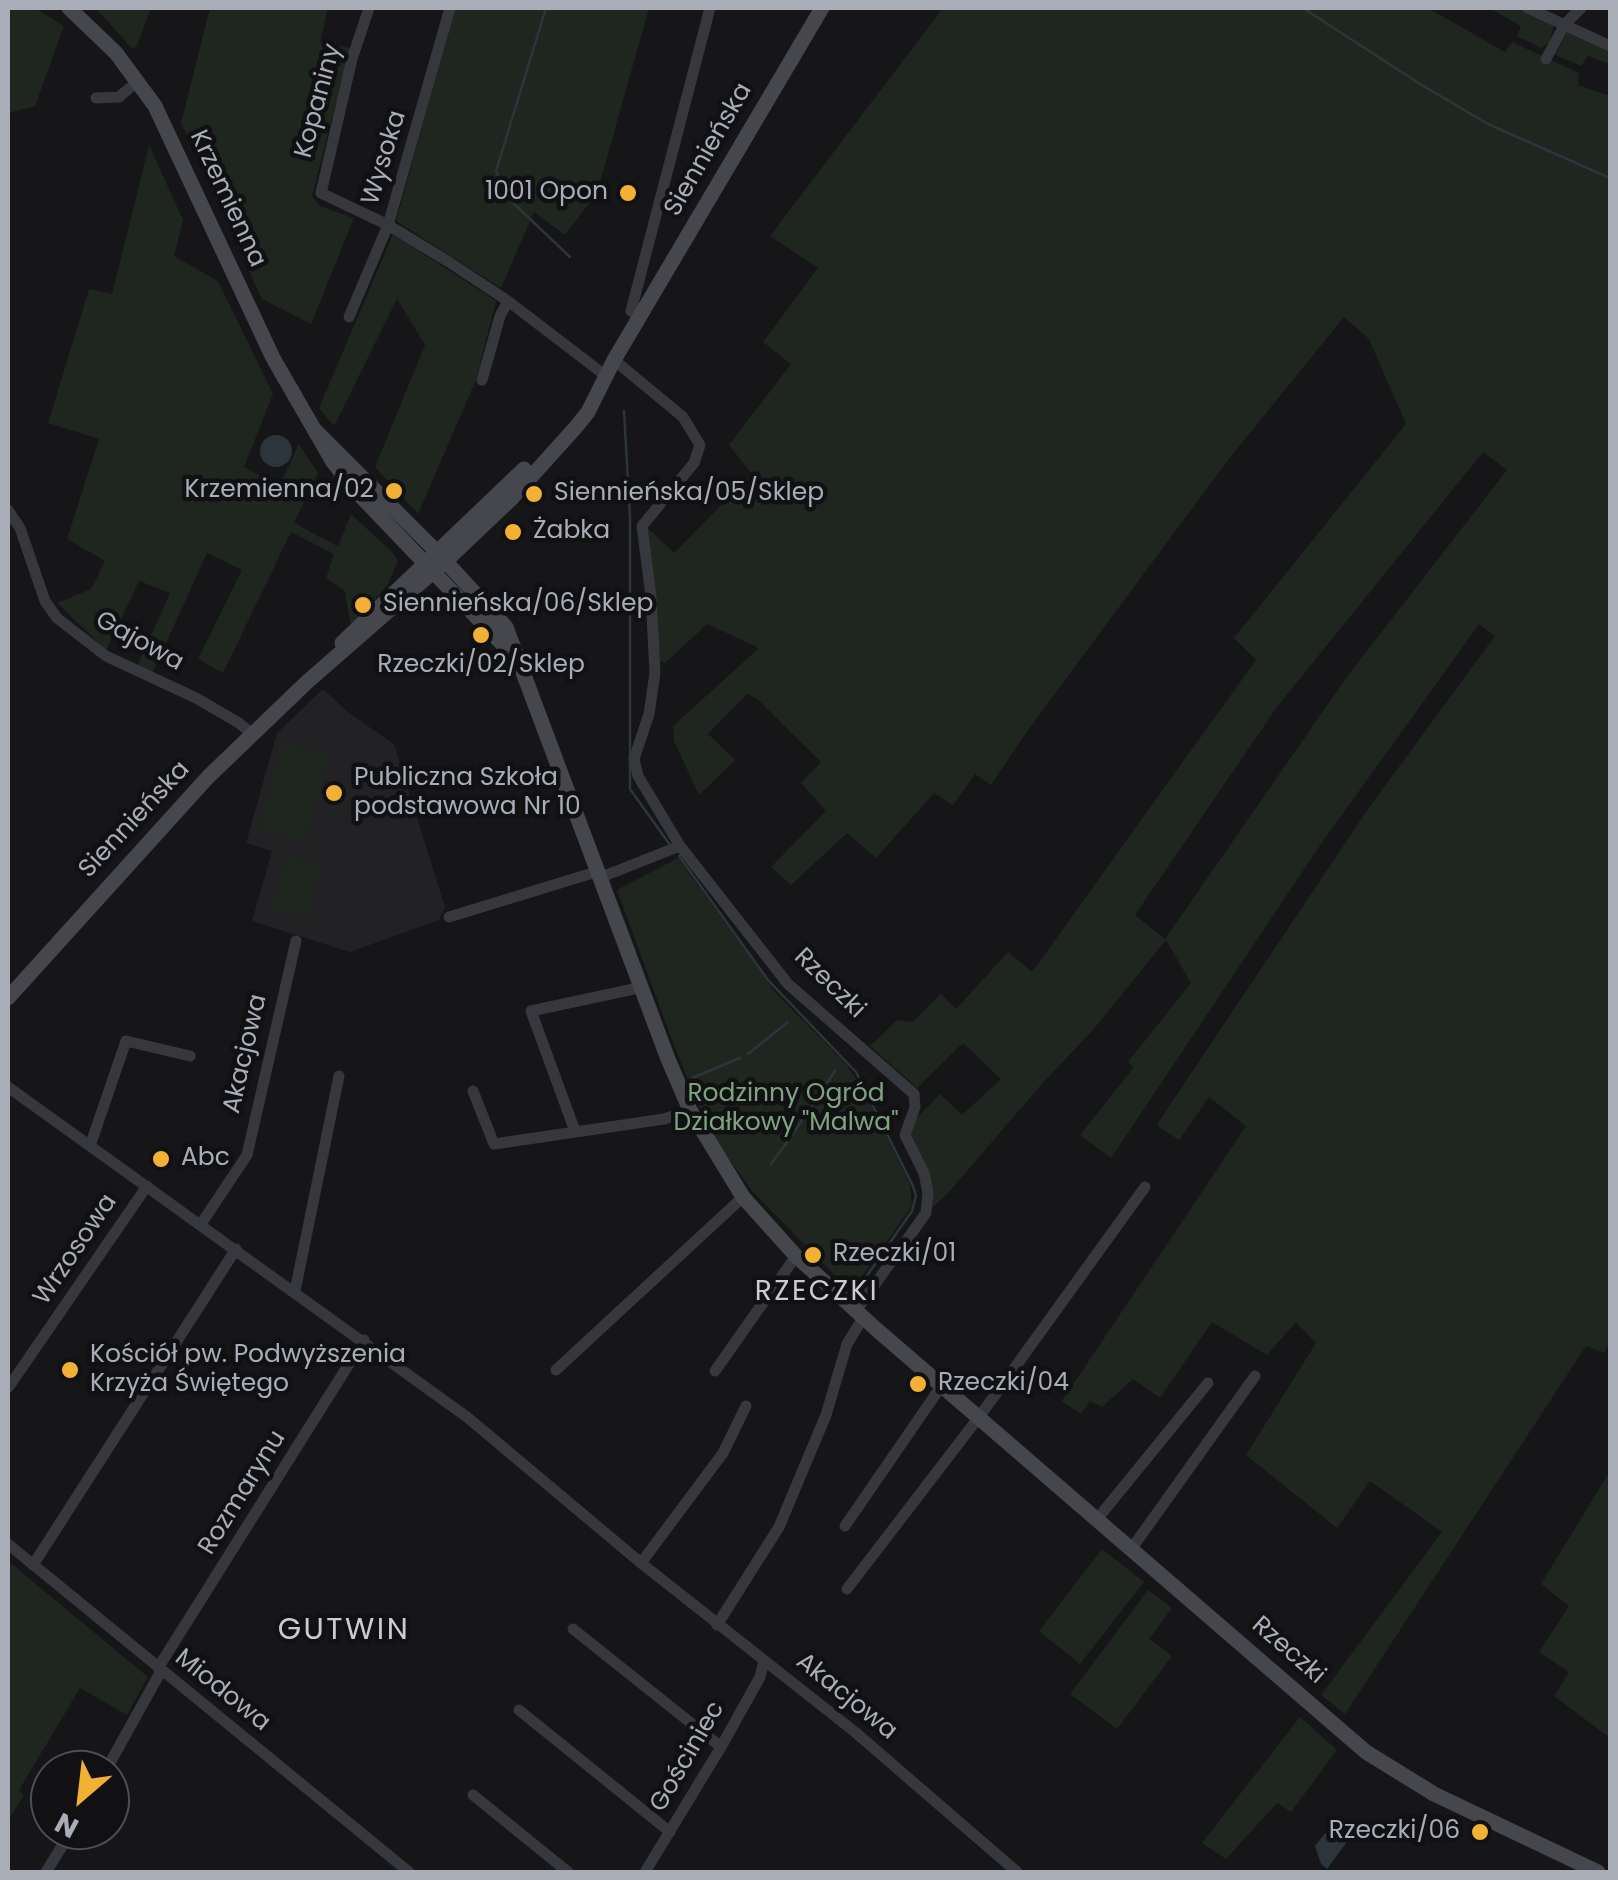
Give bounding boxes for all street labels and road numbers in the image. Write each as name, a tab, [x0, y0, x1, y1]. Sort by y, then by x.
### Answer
street label: Kopaniny	[289, 41, 349, 161]
street label: Siennieńska	[659, 78, 759, 222]
street label: Wysoka	[356, 107, 414, 209]
street label: Krzemienna	[182, 126, 272, 272]
street label: Gajowa	[90, 606, 188, 678]
street label: Siennieńska	[73, 755, 197, 885]
street label: Rzeczki	[787, 943, 871, 1025]
street label: Akacjowa	[218, 991, 274, 1117]
street label: Wrzosowa	[28, 1189, 124, 1311]
street label: Rozmarynu	[193, 1425, 293, 1561]
street label: Rzeczki	[1245, 1611, 1331, 1691]
street label: Miodowa	[168, 1643, 276, 1739]
street label: Akacjowa	[789, 1647, 903, 1747]
street label: Gościniec	[644, 1696, 732, 1818]

